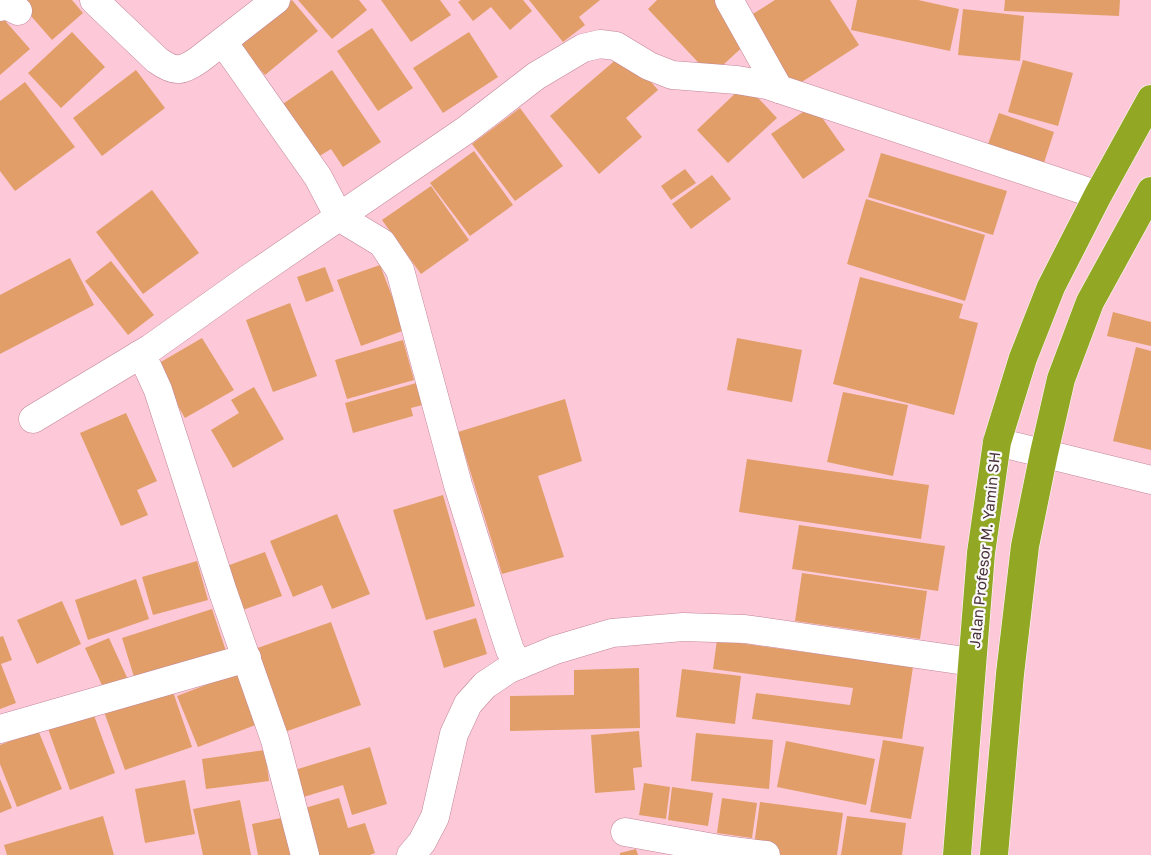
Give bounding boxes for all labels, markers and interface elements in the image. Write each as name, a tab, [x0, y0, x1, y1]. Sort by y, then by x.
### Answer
street label: Jalan Profesor M. Yamin SH	[965, 451, 1003, 649]

